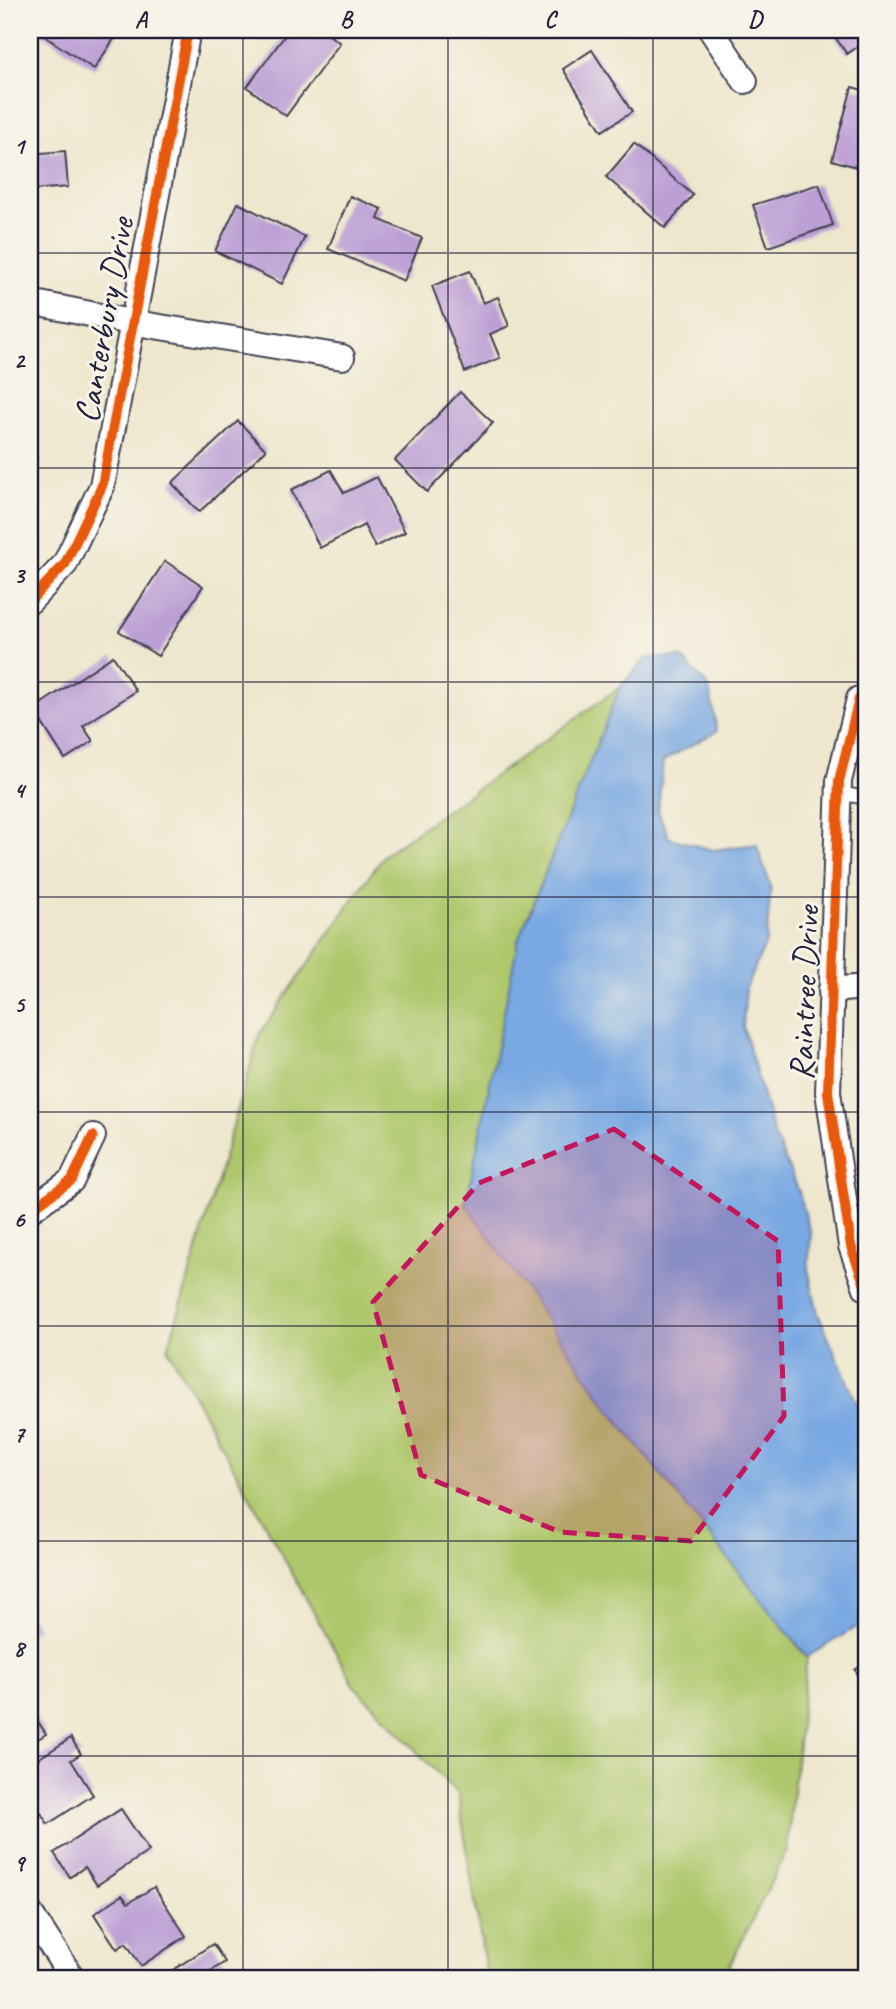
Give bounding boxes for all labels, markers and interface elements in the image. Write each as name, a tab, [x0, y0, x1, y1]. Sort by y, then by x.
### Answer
text: A	[135, 5, 149, 34]
text: B	[340, 5, 354, 34]
text: C	[545, 5, 559, 34]
text: D	[748, 5, 764, 34]
text: 1	[14, 132, 27, 161]
street label: Canterbury Drive	[64, 212, 145, 426]
text: 2	[14, 346, 27, 375]
text: 3	[14, 561, 27, 590]
text: 4	[14, 776, 27, 805]
street label: Raintree Drive	[778, 903, 830, 1081]
text: 5	[14, 990, 26, 1019]
text: 6	[14, 1205, 27, 1234]
text: 7	[14, 1420, 27, 1449]
text: 8	[14, 1634, 27, 1663]
text: 9	[14, 1849, 27, 1878]

